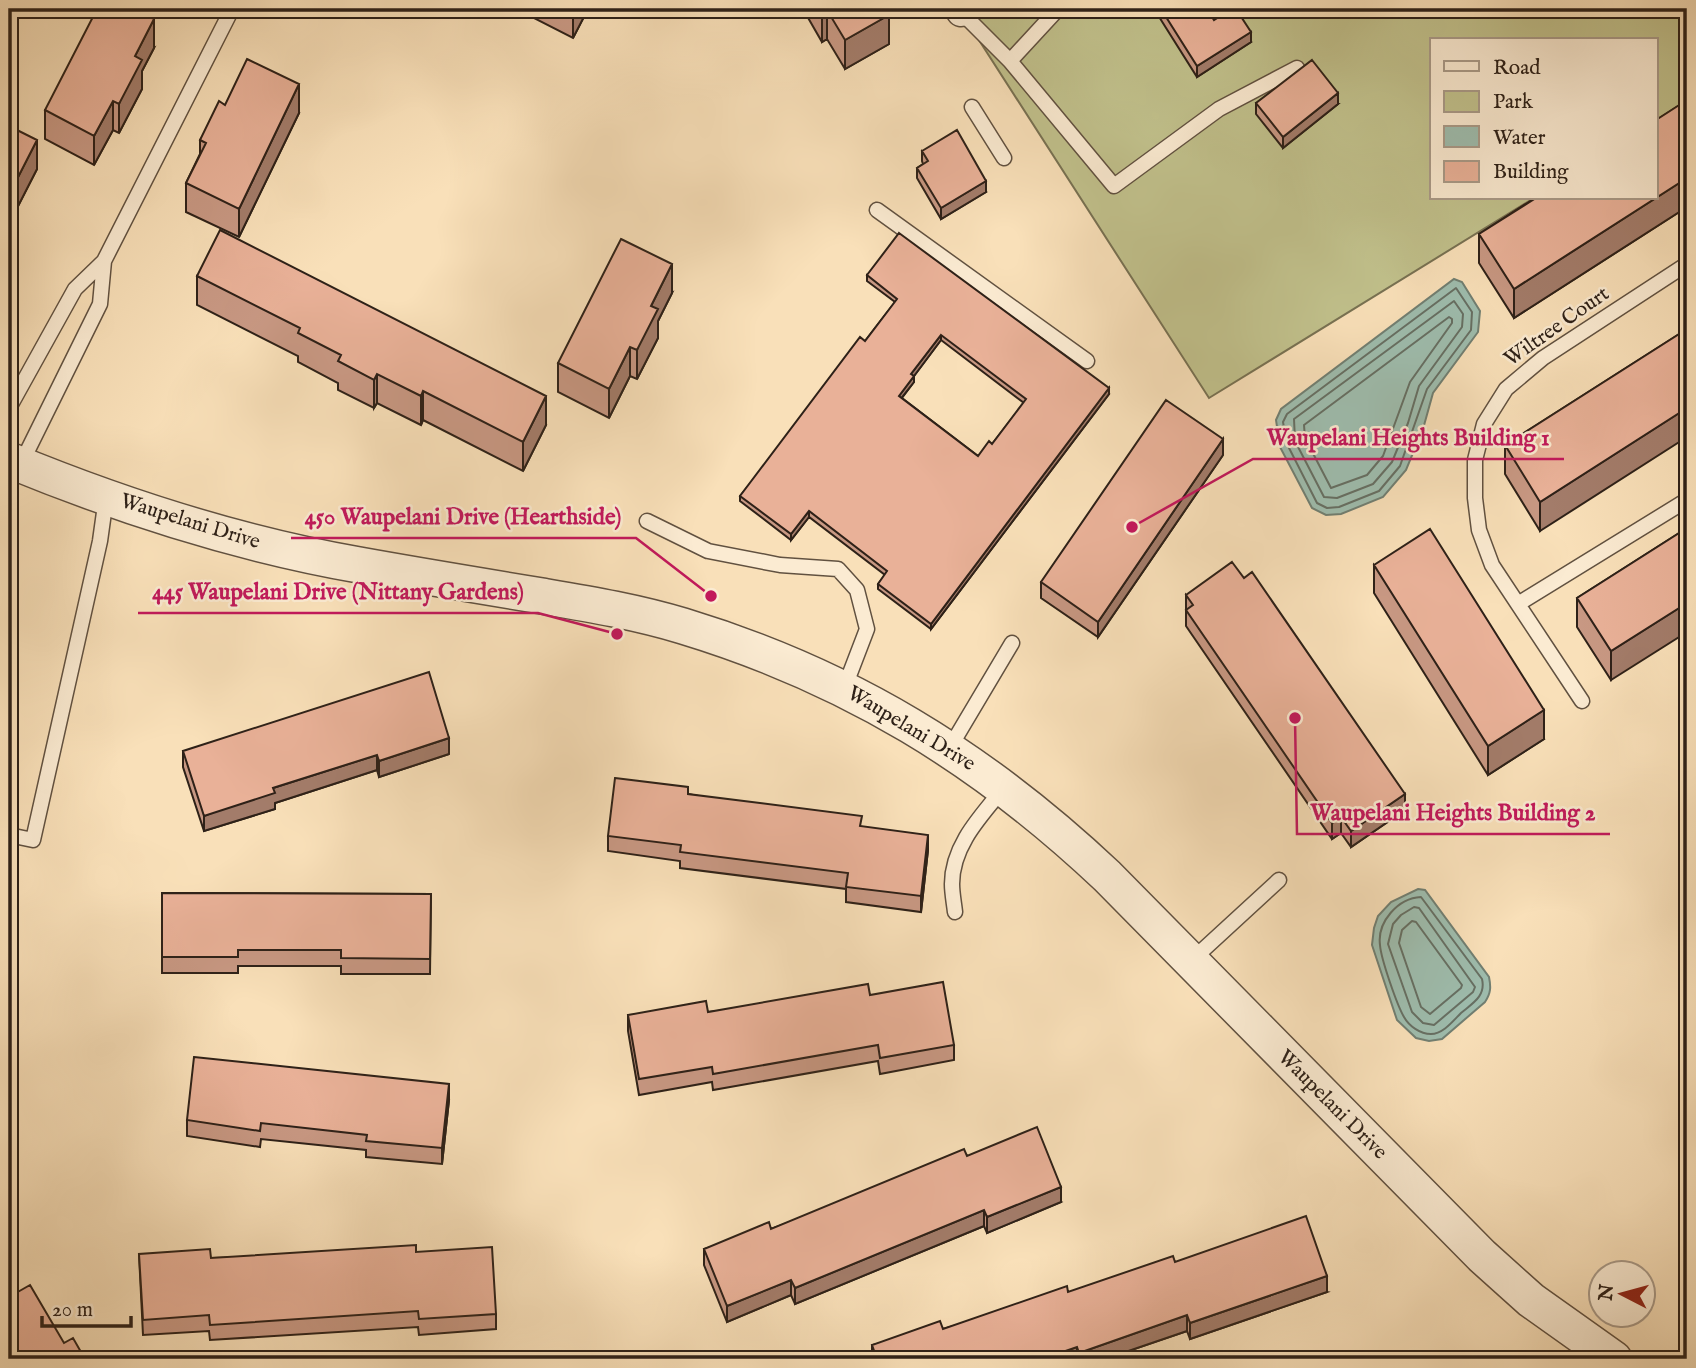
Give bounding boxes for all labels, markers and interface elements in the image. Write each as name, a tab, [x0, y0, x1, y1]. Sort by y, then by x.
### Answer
legend	[1430, 38, 1658, 200]
text: Road	[1493, 55, 1541, 82]
text: Park	[1493, 89, 1534, 116]
text: Water	[1493, 125, 1546, 152]
text: Building	[1493, 159, 1569, 186]
street label: Wiltree Court	[1499, 281, 1615, 373]
callout: Waupelani Heights Building 1	[1253, 415, 1564, 459]
text: Waupelani Heights Building 1	[1265, 424, 1550, 453]
street label: Waupelani Drive	[117, 488, 264, 556]
callout: 450 Waupelani Drive (Hearthside)	[291, 494, 636, 538]
text: 450 Waupelani Drive (Hearthside)	[305, 503, 621, 532]
callout: 445 Waupelani Drive (Nittany Gardens)	[138, 569, 538, 613]
text: 445 Waupelani Drive (Nittany Gardens)	[152, 578, 524, 607]
street label: Waupelani Drive	[842, 680, 980, 778]
callout: Waupelani Heights Building 2	[1297, 790, 1610, 834]
text: Waupelani Heights Building 2	[1309, 799, 1596, 828]
street label: Waupelani Drive	[1271, 1044, 1393, 1166]
north arrow	[1588, 1260, 1658, 1330]
text: N	[1594, 1282, 1620, 1303]
scale bar	[42, 1284, 131, 1328]
text: 20 m	[52, 1297, 93, 1324]

